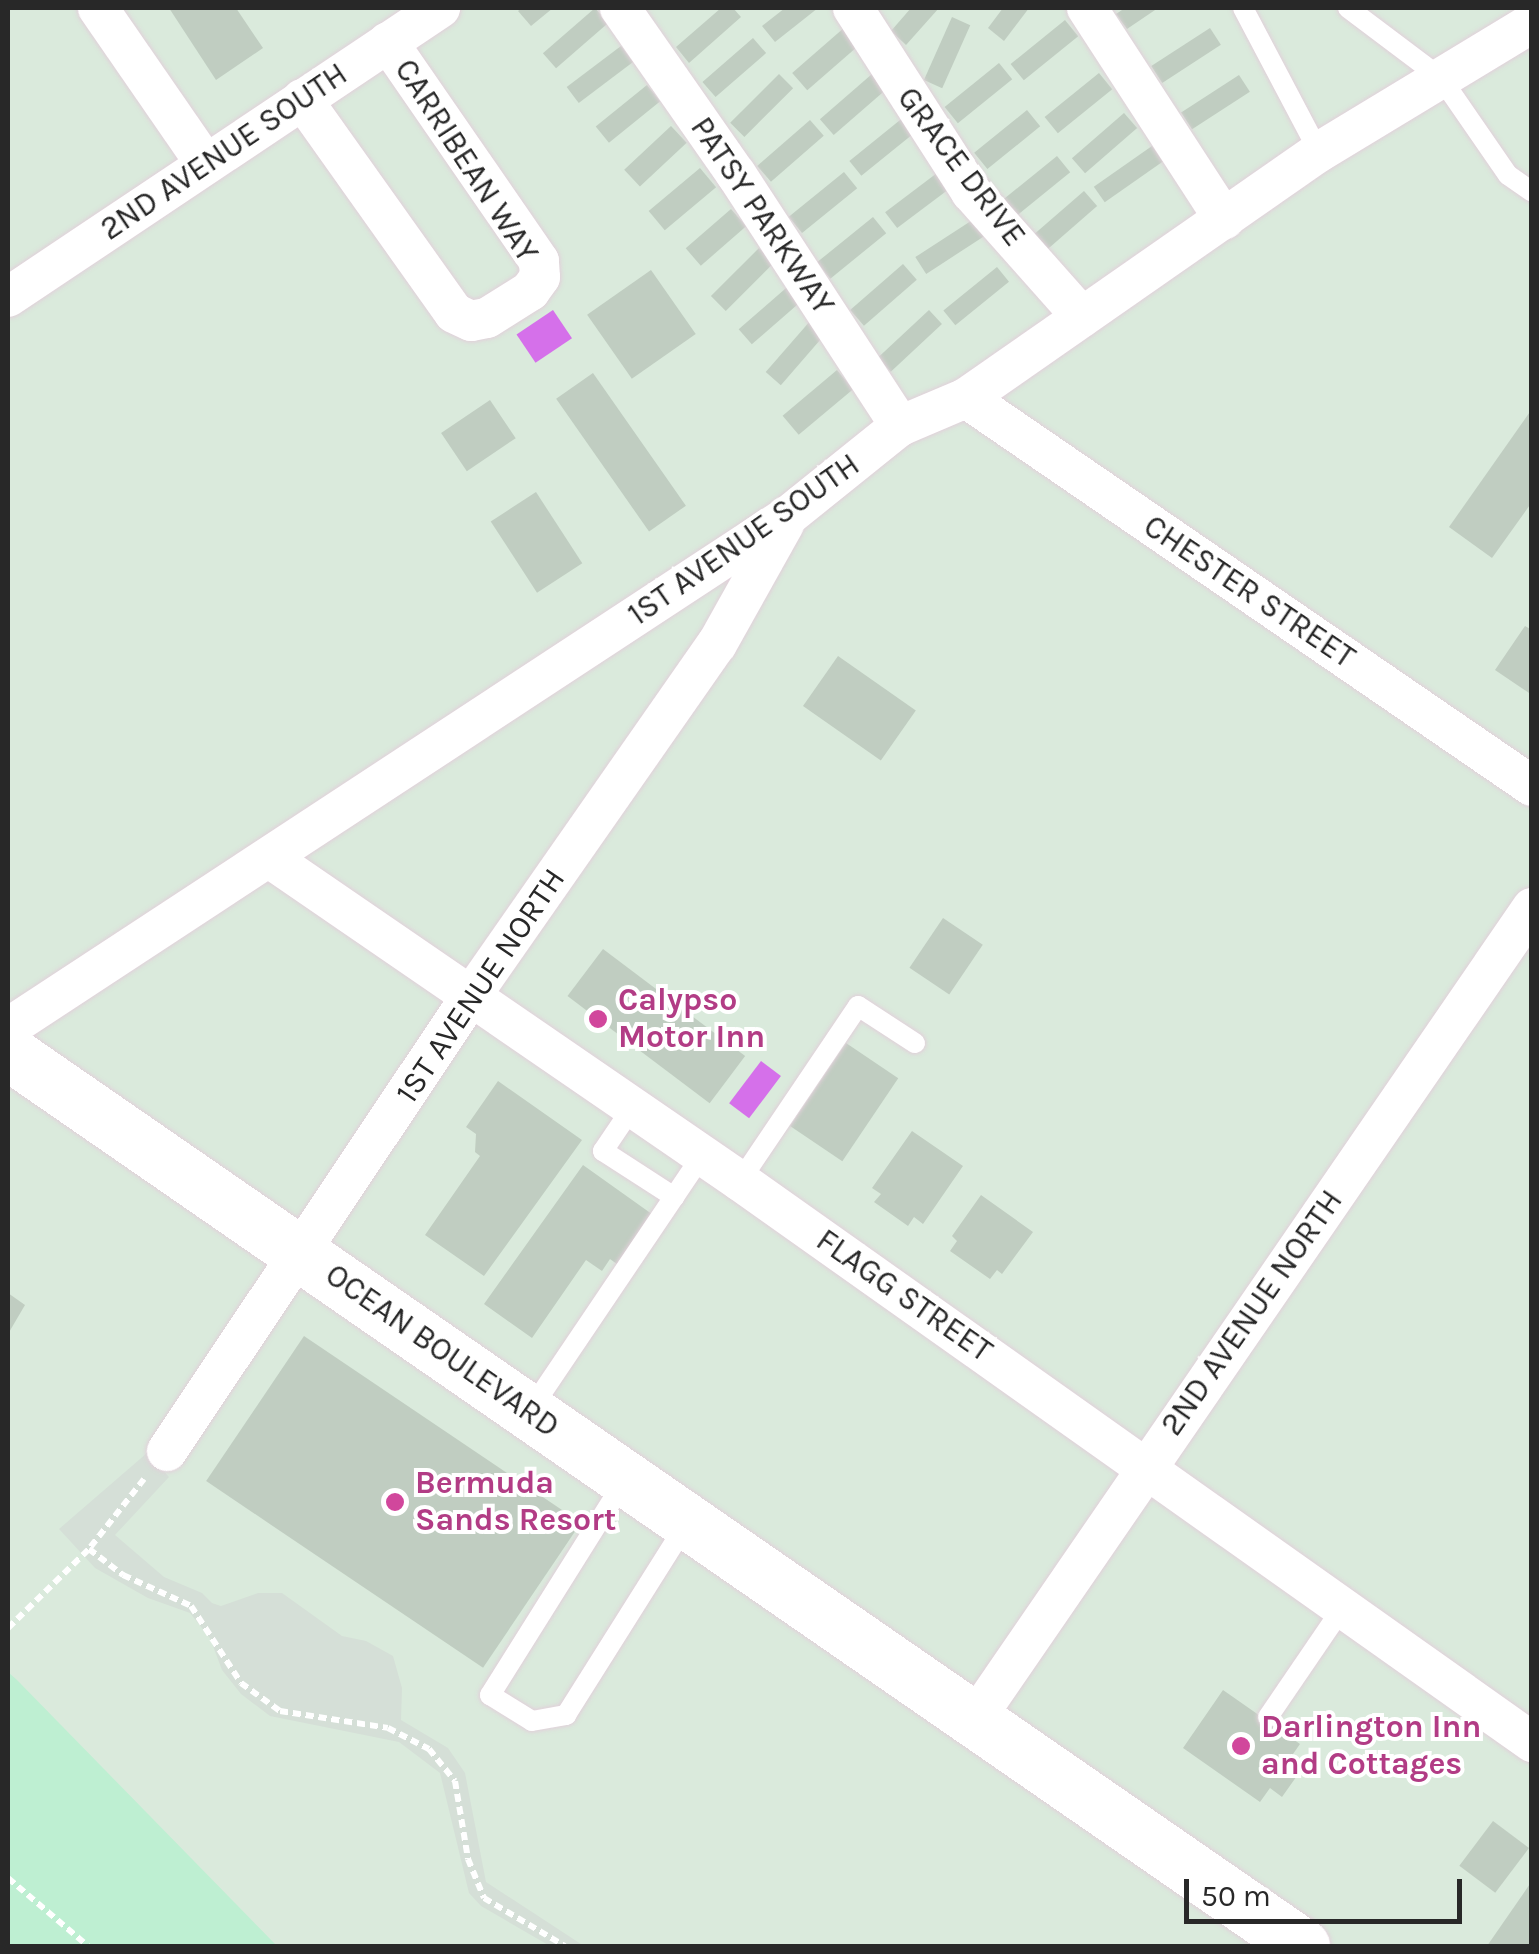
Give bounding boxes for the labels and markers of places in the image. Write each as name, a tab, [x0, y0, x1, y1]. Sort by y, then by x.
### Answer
place label: Calypso Motor Inn	[618, 982, 765, 1057]
marker: Calypso Motor Inn	[587, 1008, 609, 1030]
place label: Bermuda Sands Resort	[415, 1465, 616, 1540]
marker: Bermuda Sands Resort	[384, 1491, 406, 1513]
place label: Darlington Inn and Cottages	[1261, 1709, 1481, 1784]
marker: Darlington Inn and Cottages	[1230, 1735, 1252, 1757]

